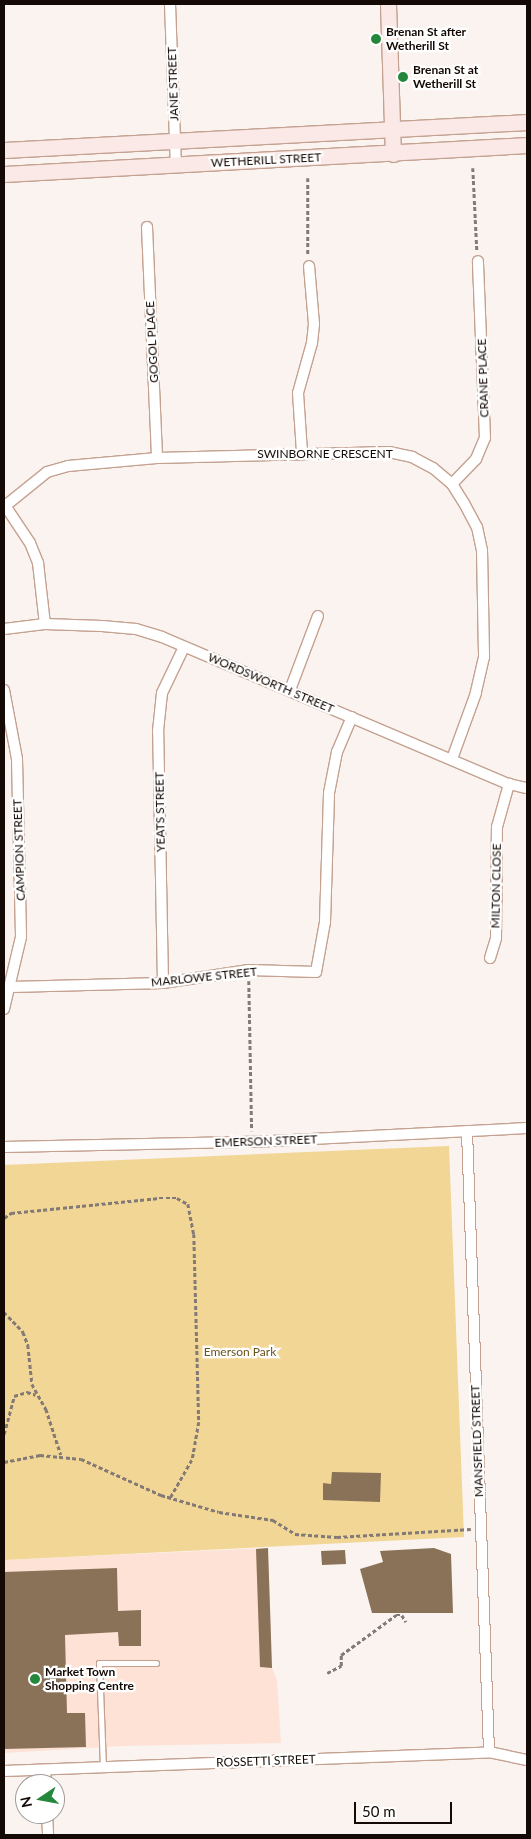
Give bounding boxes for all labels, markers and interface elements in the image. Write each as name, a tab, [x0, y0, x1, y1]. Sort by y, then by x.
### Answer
place label: Brenan St after Wetherill St	[386, 25, 466, 53]
marker: Brenan St after Wetherill St	[370, 33, 382, 45]
street label: JANE STREET	[165, 47, 181, 121]
place label: Brenan St at Wetherill St	[413, 63, 478, 91]
marker: Brenan St at Wetherill St	[397, 71, 409, 83]
street label: WETHERILL STREET	[210, 150, 322, 170]
street label: GOGOL PLACE	[143, 301, 161, 383]
street label: CRANE PLACE	[474, 338, 492, 418]
street label: SWINBORNE CRESCENT	[257, 447, 393, 461]
street label: WORDSWORTH STREET	[206, 650, 336, 716]
street label: YEATS STREET	[152, 772, 168, 852]
street label: CAMPION STREET	[10, 799, 28, 901]
street label: MILTON CLOSE	[488, 843, 504, 929]
street label: MARLOWE STREET	[150, 964, 258, 990]
street label: EMERSON STREET	[214, 1132, 318, 1150]
park label: Emerson Park	[204, 1345, 276, 1359]
street label: MANSFIELD STREET	[468, 1385, 486, 1497]
place label: Market Town Shopping Centre	[45, 1665, 134, 1693]
marker: Market Town Shopping Centre	[29, 1673, 41, 1685]
street label: ROSSETTI STREET	[216, 1752, 316, 1770]
north arrow	[15, 1774, 65, 1824]
scale bar	[356, 1792, 454, 1824]
text: N	[16, 1795, 35, 1809]
text: 50 m	[362, 1802, 396, 1820]

